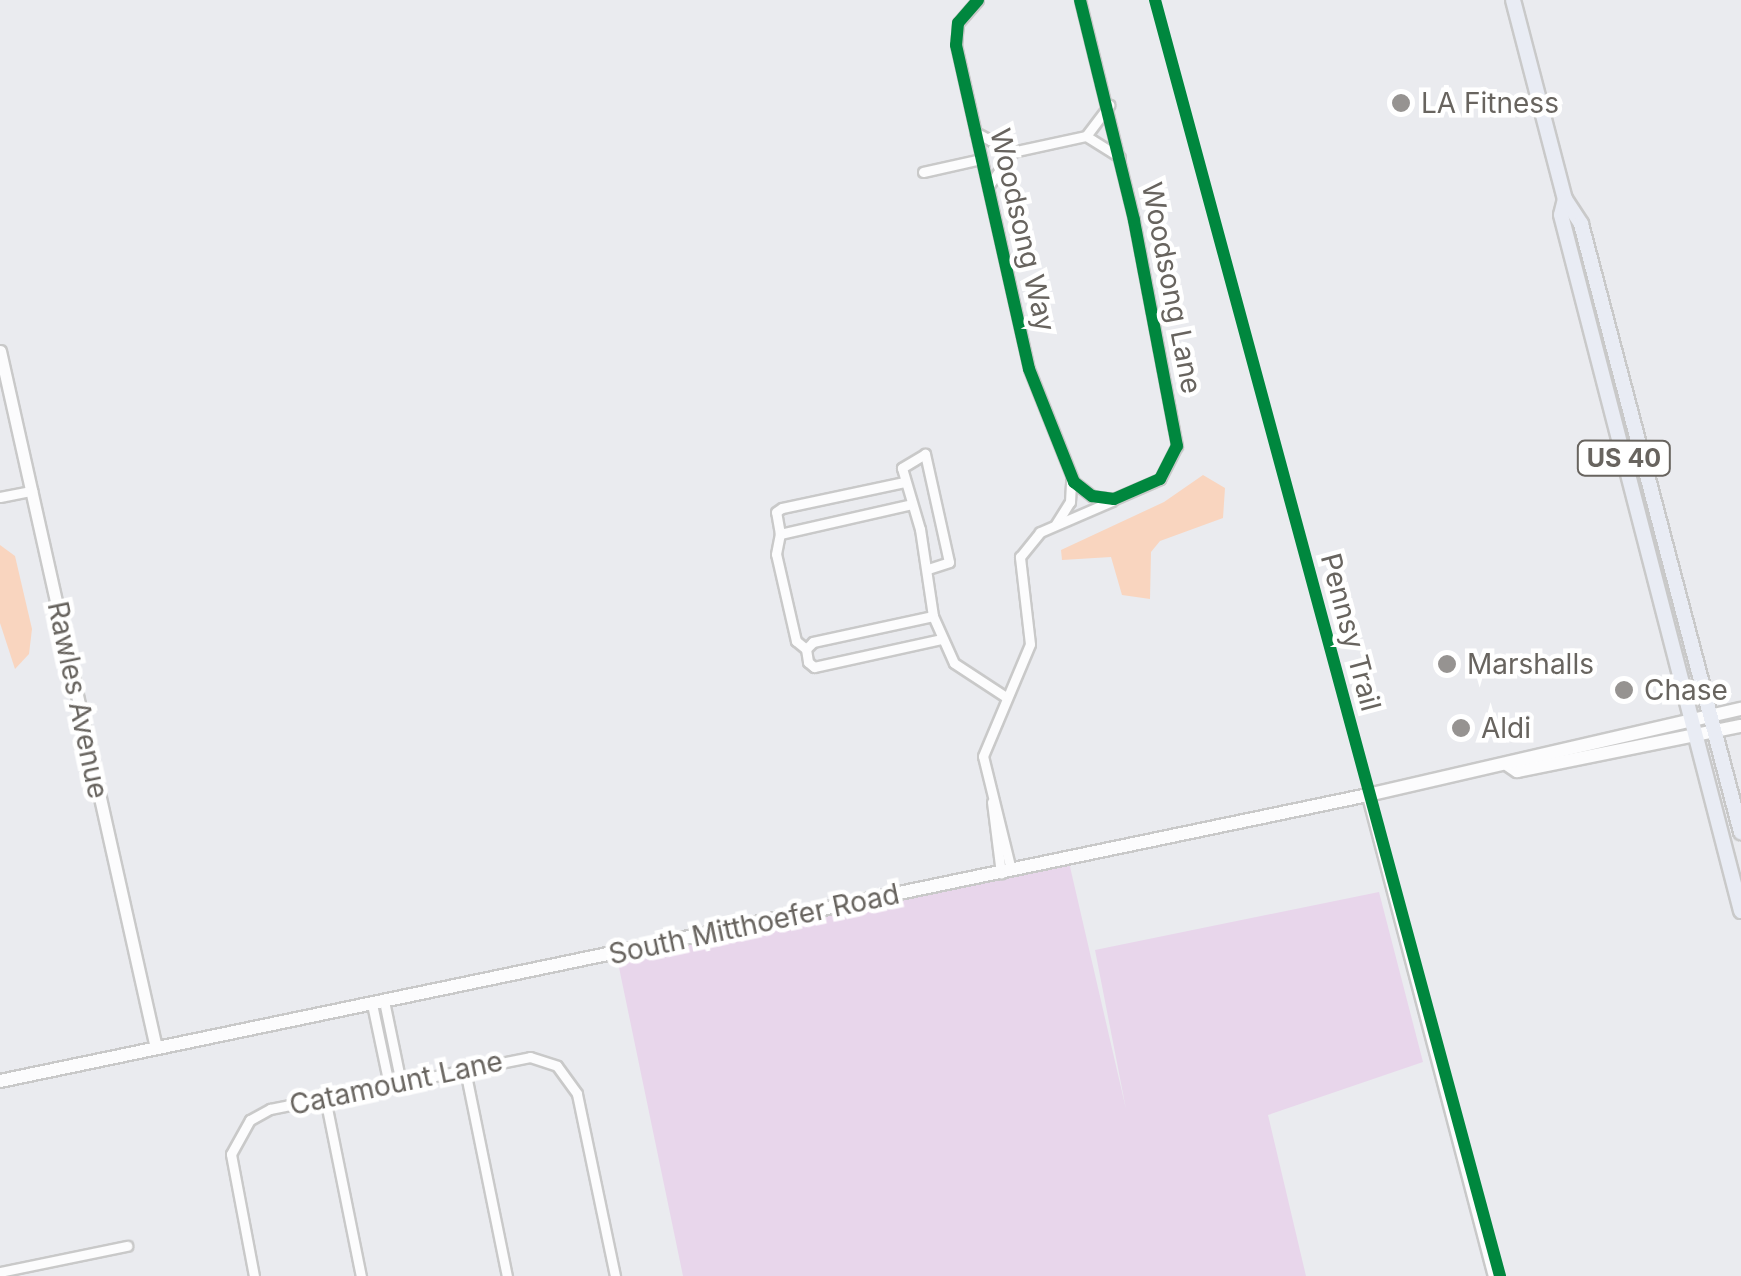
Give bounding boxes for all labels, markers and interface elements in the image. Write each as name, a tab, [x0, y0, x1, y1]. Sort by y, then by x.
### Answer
place label: LA Fitness	[1421, 86, 1559, 120]
marker: LA Fitness	[1390, 92, 1412, 114]
street label: Woodsong Way	[983, 125, 1063, 335]
street label: Woodsong Lane	[1135, 180, 1209, 396]
road number: US 40	[1576, 438, 1672, 478]
street label: Pennsy Trail	[1314, 549, 1388, 715]
street label: Rawles Avenue	[41, 598, 115, 802]
place label: Marshalls	[1467, 647, 1594, 681]
marker: Marshalls	[1436, 653, 1458, 675]
place label: Chase	[1644, 673, 1728, 707]
marker: Chase	[1613, 679, 1635, 701]
place label: Aldi	[1481, 711, 1531, 745]
marker: Aldi	[1450, 717, 1472, 739]
street label: South Mitthoefer Road	[606, 877, 902, 971]
street label: Catamount Lane	[286, 1044, 506, 1122]

